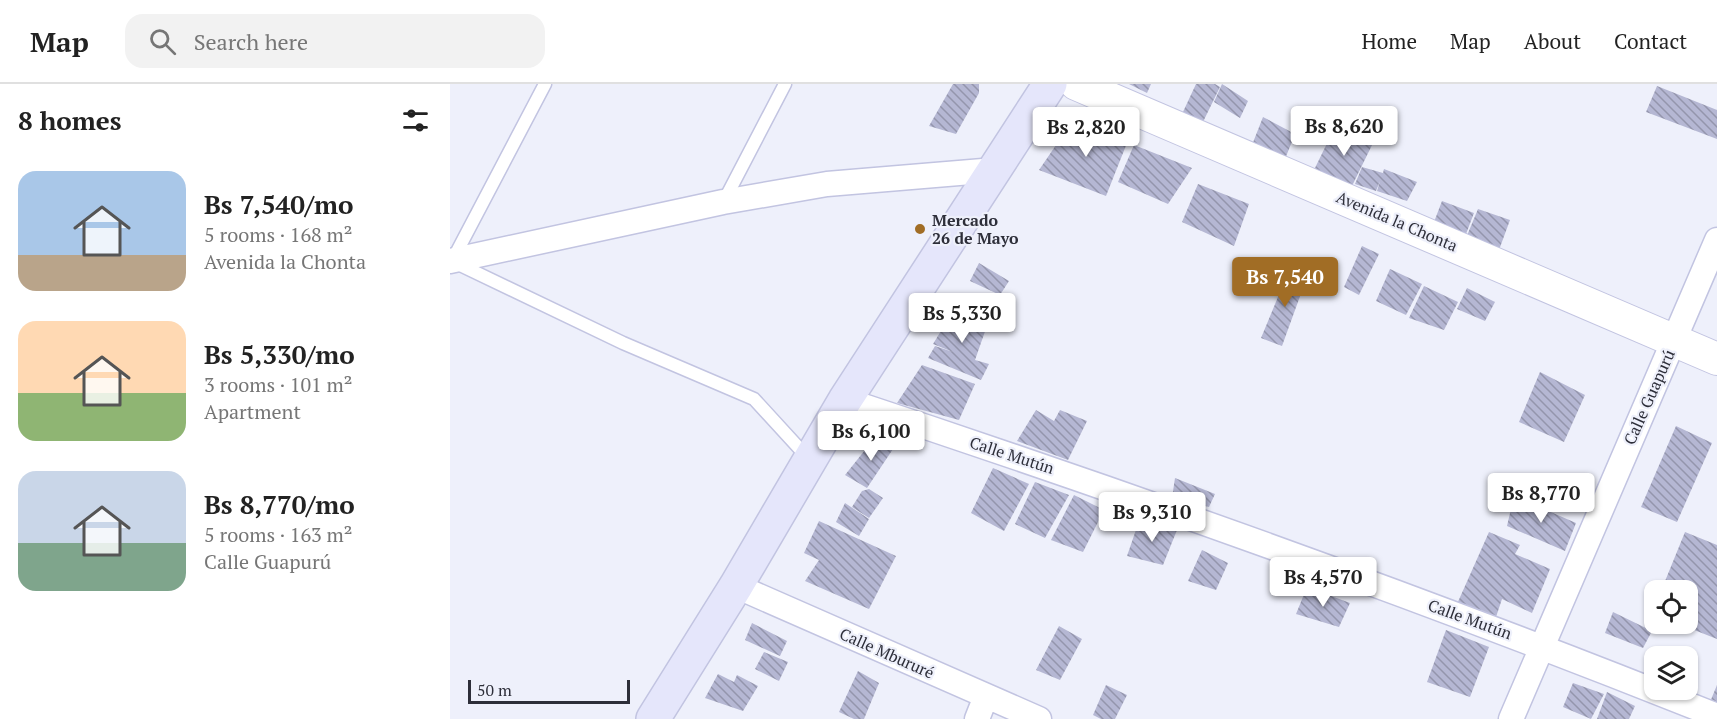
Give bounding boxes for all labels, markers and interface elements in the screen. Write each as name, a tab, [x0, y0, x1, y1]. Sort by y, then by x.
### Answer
search box	[125, 14, 545, 68]
text: Map	[30, 23, 89, 60]
icon: search	[146, 25, 179, 58]
text: Search here	[194, 27, 308, 56]
text: Home	[1361, 27, 1417, 55]
text: Map	[1450, 27, 1491, 55]
text: About	[1524, 27, 1581, 55]
text: Contact	[1614, 27, 1687, 55]
text: 8 homes	[18, 103, 122, 137]
icon: filters	[399, 104, 432, 137]
pin: Bs 8,620	[1282, 106, 1406, 157]
pin: Bs 2,820	[1024, 107, 1148, 158]
text: Bs 8,620	[1305, 112, 1383, 139]
text: Bs 2,820	[1047, 113, 1125, 140]
street label: Avenida la Chonta	[1333, 186, 1461, 256]
text: Bs 7,540/mo	[204, 187, 353, 221]
icon: home	[66, 195, 138, 267]
place label: Mercado 26 de Mayo	[932, 209, 1019, 249]
text: 5 rooms · 168 m²	[204, 221, 352, 248]
marker: Mercado 26 de Mayo	[913, 222, 927, 236]
text: Avenida la Chonta	[204, 248, 366, 275]
pin: Bs 7,540	[1223, 257, 1347, 308]
text: Bs 7,540	[1246, 263, 1324, 290]
pin: Bs 5,330	[900, 293, 1024, 344]
text: Bs 5,330	[923, 299, 1001, 326]
text: Bs 5,330/mo	[204, 337, 355, 371]
icon: home	[66, 345, 138, 417]
street label: Calle Guapurú	[1618, 346, 1680, 448]
text: 3 rooms · 101 m²	[204, 371, 352, 398]
text: Apartment	[204, 398, 301, 425]
pin: Bs 6,100	[809, 411, 933, 462]
text: Bs 6,100	[832, 417, 910, 444]
street label: Calle Mutún	[967, 431, 1058, 479]
pin: Bs 8,770	[1479, 473, 1603, 524]
text: Bs 8,770	[1502, 479, 1580, 506]
text: Bs 8,770/mo	[204, 487, 355, 521]
pin: Bs 9,310	[1090, 492, 1214, 543]
icon: home	[66, 495, 138, 567]
text: Bs 9,310	[1113, 498, 1191, 525]
text: 5 rooms · 163 m²	[204, 521, 352, 548]
text: Calle Guapurú	[204, 548, 331, 575]
pin: Bs 4,570	[1261, 557, 1385, 608]
text: Bs 4,570	[1284, 563, 1362, 590]
map controls	[1644, 580, 1698, 700]
button: locate	[1644, 580, 1698, 634]
street label: Calle Mutún	[1425, 594, 1515, 644]
street label: Calle Mbururé	[836, 622, 938, 684]
button: layers	[1644, 646, 1698, 700]
scale bar	[468, 677, 630, 704]
text: 50 m	[477, 679, 512, 701]

